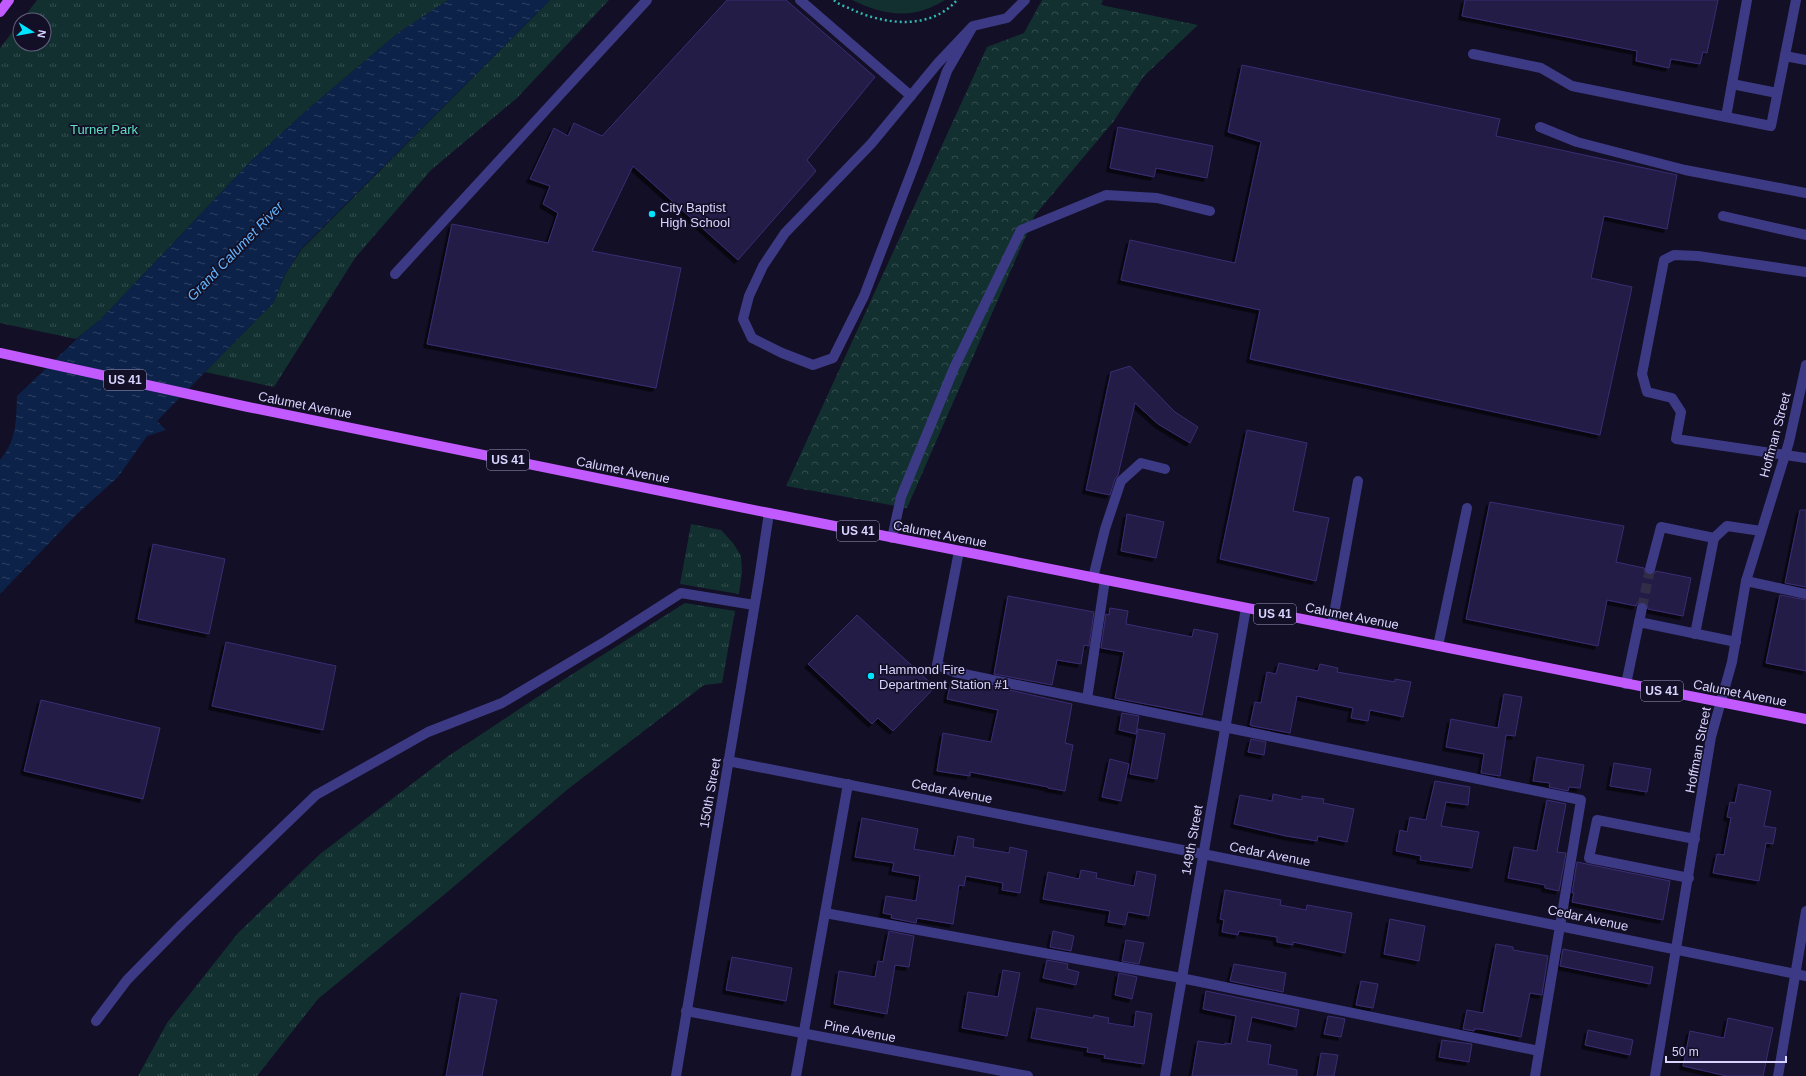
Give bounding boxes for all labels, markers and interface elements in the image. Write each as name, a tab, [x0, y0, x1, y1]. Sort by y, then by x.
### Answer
north arrow	[12, 12, 52, 52]
text: N	[35, 29, 48, 39]
park label: Turner Park	[70, 122, 139, 137]
water label: Grand Calumet River	[184, 197, 287, 304]
place label: City Baptist High School	[660, 200, 730, 230]
marker: City Baptist High School	[647, 209, 657, 219]
road number: US 41	[104, 370, 146, 390]
street label: Calumet Avenue	[257, 389, 353, 421]
street label: Hoffman Street	[1756, 391, 1794, 479]
road number: US 41	[487, 450, 529, 470]
street label: Calumet Avenue	[575, 454, 671, 486]
street label: Calumet Avenue	[892, 518, 988, 550]
road number: US 41	[837, 521, 879, 541]
street label: Calumet Avenue	[1304, 600, 1400, 632]
road number: US 41	[1254, 604, 1296, 624]
place label: Hammond Fire Department Station #1	[879, 662, 1009, 692]
marker: Hammond Fire Department Station #1	[866, 671, 876, 681]
street label: Calumet Avenue	[1692, 677, 1788, 709]
road number: US 41	[1641, 681, 1683, 701]
street label: Hoffman Street	[1682, 705, 1714, 794]
street label: 150th Street	[696, 756, 724, 829]
street label: Cedar Avenue	[910, 776, 994, 806]
street label: 149th Street	[1178, 803, 1206, 876]
street label: Cedar Avenue	[1228, 839, 1312, 869]
street label: Cedar Avenue	[1546, 902, 1630, 934]
street label: Pine Avenue	[823, 1017, 897, 1045]
scale bar	[1666, 1038, 1786, 1064]
text: 50 m	[1672, 1045, 1699, 1059]

